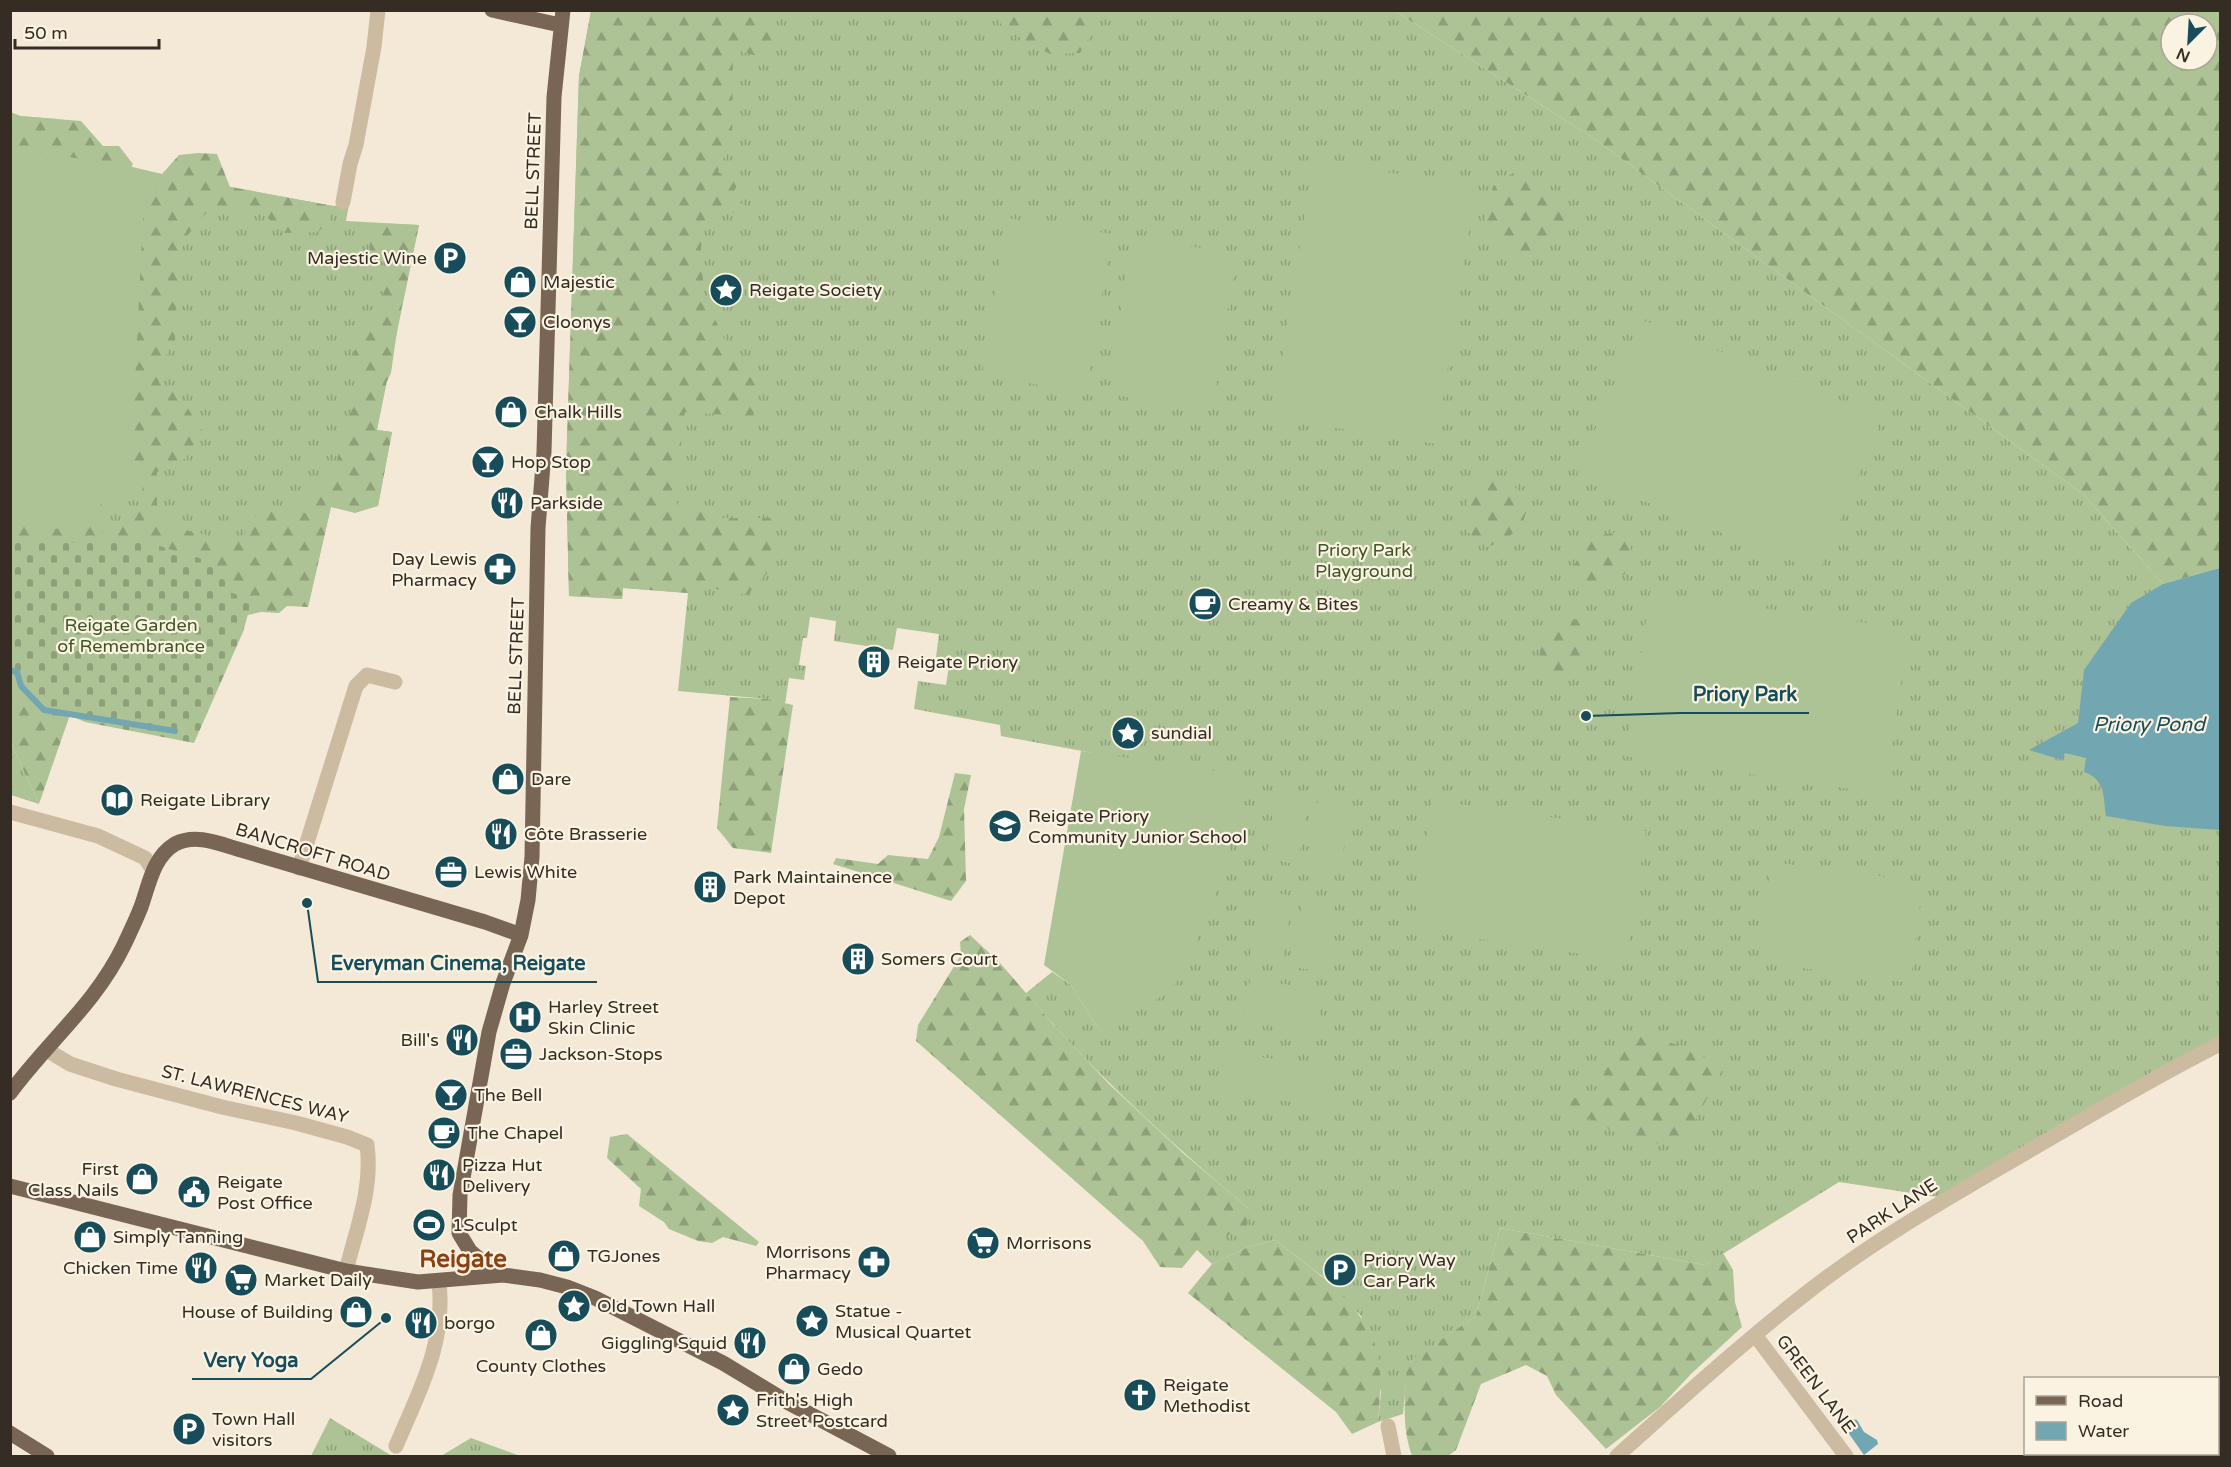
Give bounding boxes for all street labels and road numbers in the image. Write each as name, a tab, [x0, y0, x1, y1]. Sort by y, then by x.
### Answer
street label: BELL STREET	[520, 112, 546, 230]
street label: BELL STREET	[503, 597, 529, 715]
street label: BANCROFT ROAD	[233, 818, 393, 886]
street label: ST. LAWRENCES WAY	[159, 1060, 351, 1128]
street label: PARK LANE	[1843, 1174, 1941, 1248]
street label: GREEN LANE	[1772, 1330, 1860, 1438]

